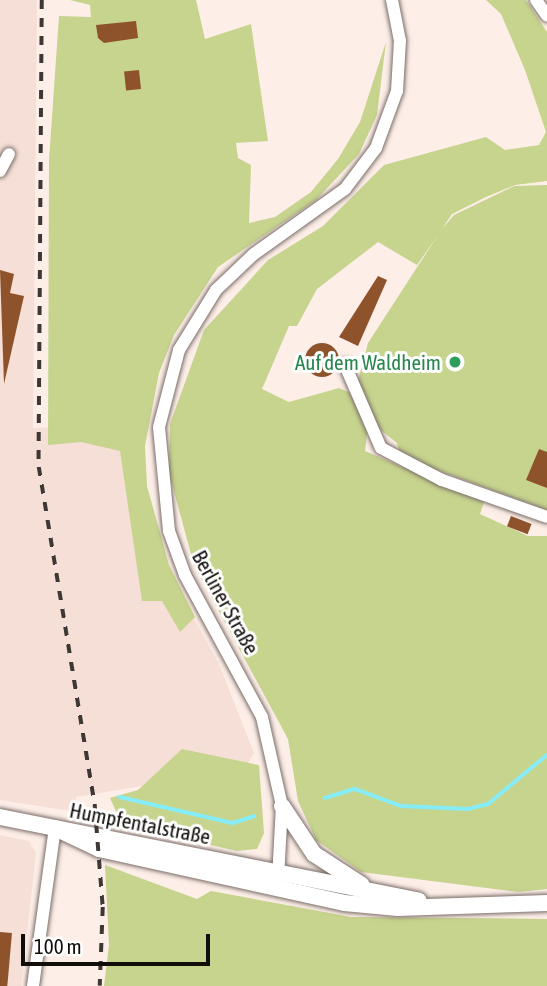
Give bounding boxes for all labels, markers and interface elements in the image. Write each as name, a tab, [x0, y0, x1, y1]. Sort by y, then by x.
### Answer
place label: Auf dem Waldheim	[295, 349, 441, 375]
marker: Auf dem Waldheim	[447, 354, 463, 370]
street label: Berliner Straße	[187, 546, 265, 658]
street label: Humpfentalstraße	[68, 797, 212, 849]
scale bar	[24, 920, 214, 964]
text: 100 m	[34, 934, 82, 958]

